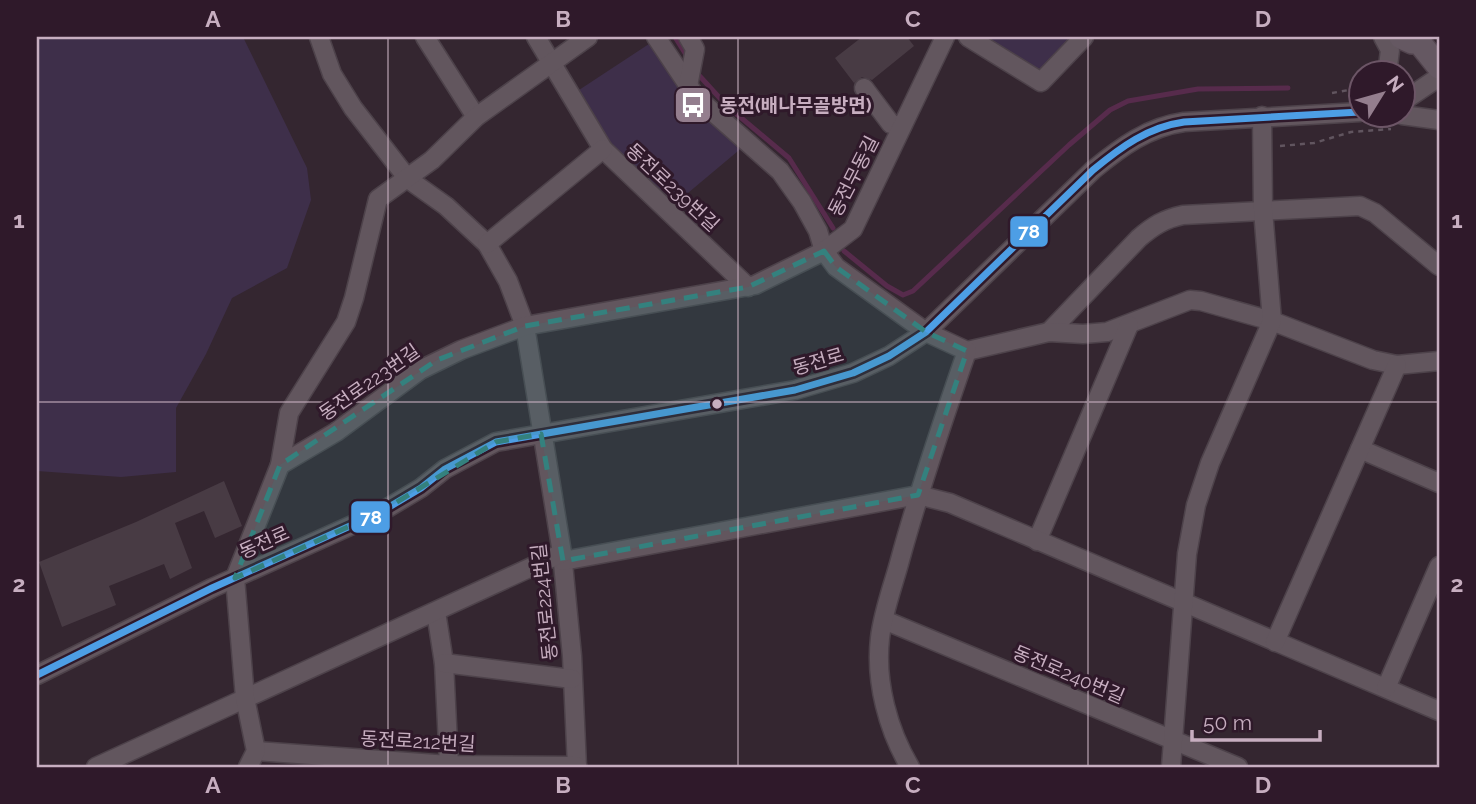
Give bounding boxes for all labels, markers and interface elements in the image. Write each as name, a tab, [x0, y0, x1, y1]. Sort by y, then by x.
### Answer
text: A	[205, 5, 221, 32]
text: B	[555, 5, 571, 32]
text: C	[905, 5, 921, 32]
text: D	[1255, 5, 1271, 32]
north arrow	[1346, 60, 1416, 130]
text: N	[1382, 71, 1409, 96]
bus stop icon: 동전(배나무골방면)	[672, 84, 714, 126]
place label: 동전(배나무골방면)	[720, 94, 872, 116]
street label: 동전무동길	[823, 132, 883, 220]
street label: 동전로239번길	[622, 139, 724, 235]
text: 1	[13, 206, 25, 233]
text: 1	[1451, 206, 1463, 233]
line badge: 78	[1009, 215, 1049, 248]
text: 78	[1018, 220, 1040, 242]
street label: 동전로223번길	[315, 339, 423, 425]
street label: 동전로	[790, 343, 846, 379]
unlabelled marker	[710, 397, 724, 411]
line badge: 78	[350, 500, 391, 534]
text: 78	[360, 506, 382, 528]
street label: 동전로	[236, 521, 292, 563]
street label: 동전로224번길	[527, 542, 561, 662]
text: 2	[13, 570, 25, 597]
text: 2	[1451, 570, 1463, 597]
street label: 동전로240번길	[1010, 641, 1128, 707]
scale bar	[1192, 699, 1320, 743]
text: 50 m	[1203, 710, 1252, 735]
street label: 동전로212번길	[360, 727, 476, 755]
text: A	[205, 771, 221, 798]
text: B	[555, 771, 571, 798]
text: C	[905, 771, 921, 798]
text: D	[1255, 771, 1271, 798]

